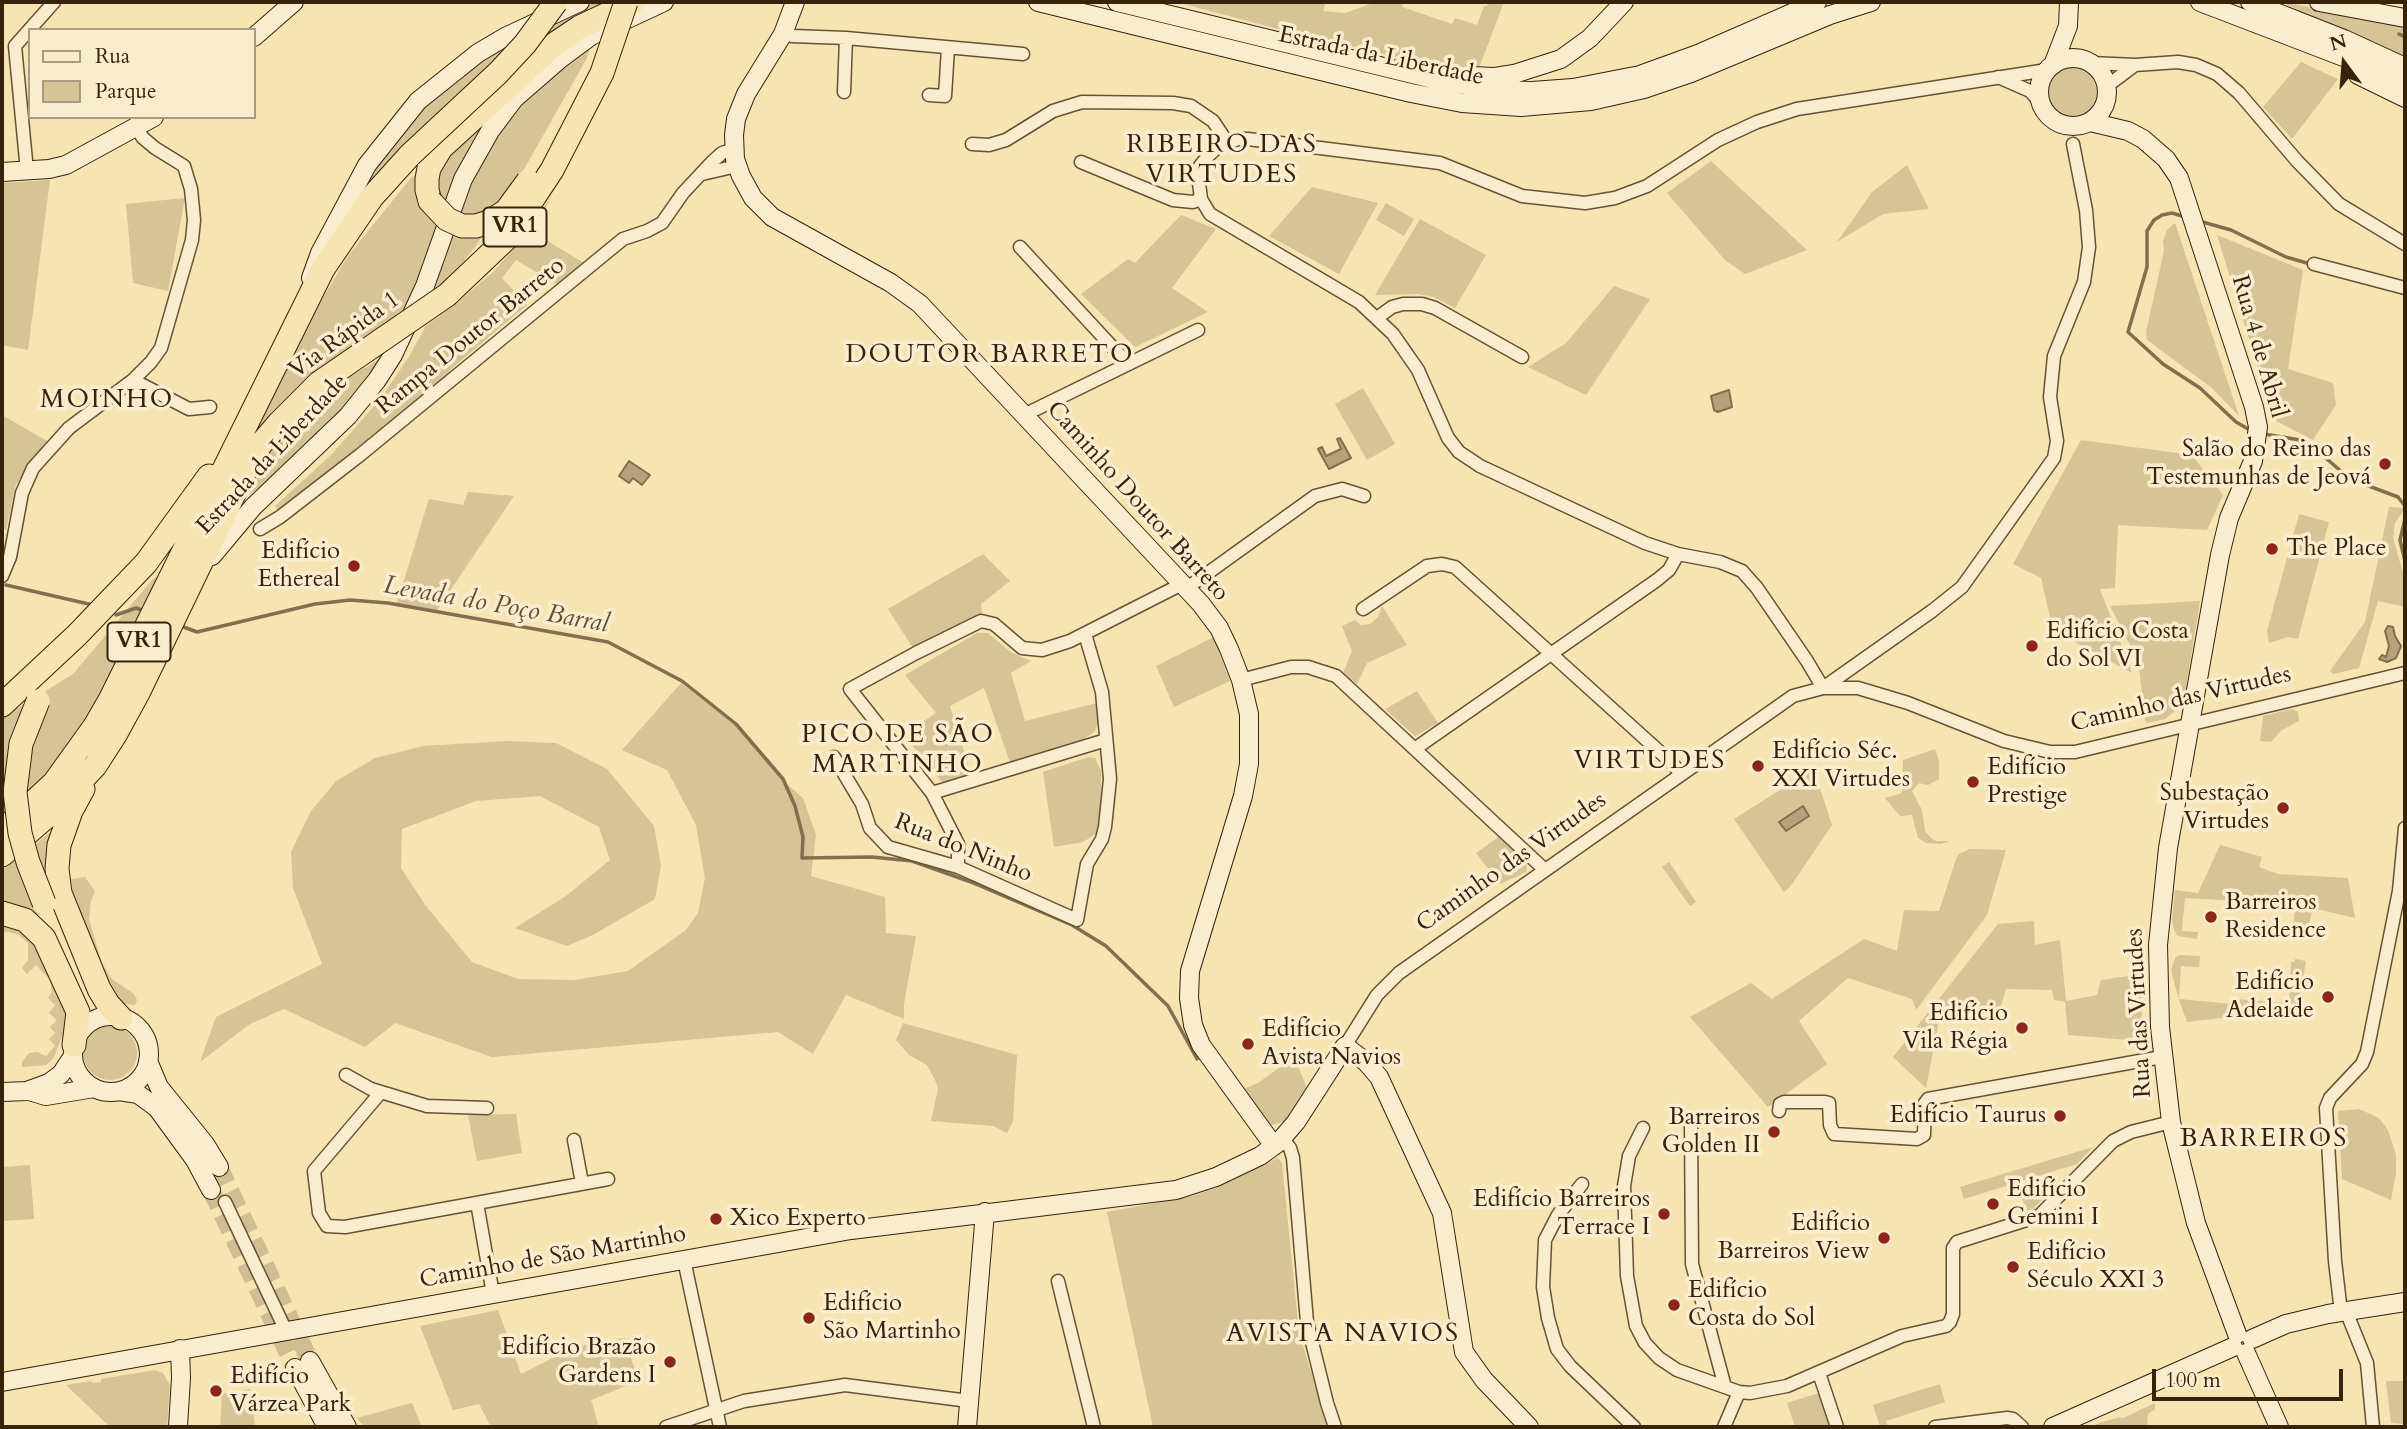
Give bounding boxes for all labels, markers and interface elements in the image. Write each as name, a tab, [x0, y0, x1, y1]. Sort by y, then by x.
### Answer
street label: Estrada da Liberdade	[1276, 21, 1486, 93]
legend	[28, 28, 256, 119]
north arrow	[2309, 28, 2379, 98]
text: N	[2327, 28, 2350, 58]
text: Rua	[95, 42, 130, 71]
text: Parque	[95, 77, 156, 106]
district label: RIBEIRO DAS VIRTUDES	[1128, 130, 1316, 192]
road number: VR1	[484, 208, 546, 246]
street label: Rampa Doutor Barreto	[371, 252, 571, 422]
street label: Rua 4 de Abril	[2224, 272, 2292, 422]
street label: Via Rápida 1	[284, 286, 406, 386]
district label: DOUTOR BARRETO	[847, 340, 1133, 372]
street label: Estrada da Liberdade	[191, 369, 355, 541]
district label: MOINHO	[41, 385, 173, 417]
street label: Caminho Doutor Barreto	[1040, 396, 1234, 608]
place label: Salão do Reino das Testemunhas de Jeová	[2146, 436, 2371, 492]
marker: Salão do Reino das Testemunhas de Jeová	[2377, 456, 2393, 472]
place label: The Place	[2286, 535, 2387, 563]
place label: Edifício Ethereal	[257, 538, 340, 594]
marker: The Place	[2264, 541, 2280, 557]
marker: Edifício Ethereal	[346, 558, 362, 574]
water label: Levada do Poço Barral	[381, 571, 611, 641]
place label: Edifício Costa do Sol VI	[2046, 618, 2189, 674]
road number: VR1	[108, 622, 170, 662]
marker: Edifício Costa do Sol VI	[2024, 638, 2040, 654]
street label: Caminho das Virtudes	[2068, 661, 2294, 739]
district label: PICO DE SÃO MARTINHO	[803, 720, 993, 782]
place label: Edifício Séc. XXI Virtudes	[1772, 738, 1910, 794]
district label: VIRTUDES	[1575, 746, 1725, 778]
place label: Edifício Prestige	[1987, 754, 2068, 810]
marker: Edifício Séc. XXI Virtudes	[1750, 758, 1766, 774]
marker: Edifício Prestige	[1965, 774, 1981, 790]
place label: Subestação Virtudes	[2160, 780, 2269, 836]
street label: Caminho das Virtudes	[1411, 787, 1613, 939]
marker: Subestação Virtudes	[2275, 800, 2291, 816]
street label: Rua do Ninho	[890, 808, 1036, 890]
place label: Barreiros Residence	[2225, 889, 2326, 945]
marker: Barreiros Residence	[2203, 909, 2219, 925]
street label: Rua das Virtudes	[2121, 927, 2159, 1099]
place label: Edifício Adelaide	[2226, 969, 2314, 1025]
marker: Edifício Adelaide	[2320, 989, 2336, 1005]
place label: Edifício Vila Régia	[1903, 1000, 2008, 1056]
place label: Edifício Avista Navios	[1262, 1016, 1401, 1072]
marker: Edifício Vila Régia	[2014, 1020, 2030, 1036]
marker: Edifício Avista Navios	[1240, 1036, 1256, 1052]
place label: Edifício Taurus	[1889, 1102, 2046, 1130]
place label: Barreiros Golden II	[1662, 1104, 1760, 1160]
marker: Edifício Taurus	[2052, 1108, 2068, 1124]
marker: Barreiros Golden II	[1766, 1124, 1782, 1140]
district label: BARREIROS	[2181, 1124, 2347, 1156]
place label: Edifício Gemini I	[2007, 1176, 2099, 1232]
place label: Edifício Barreiros Terrace I	[1473, 1186, 1650, 1242]
marker: Edifício Gemini I	[1985, 1196, 2001, 1212]
place label: Xico Experto	[730, 1205, 866, 1233]
marker: Edifício Barreiros Terrace I	[1656, 1206, 1672, 1222]
place label: Edifício Barreiros View	[1717, 1210, 1870, 1266]
marker: Xico Experto	[708, 1211, 724, 1227]
street label: Caminho de São Martinho	[418, 1220, 688, 1296]
marker: Edifício Barreiros View	[1876, 1230, 1892, 1246]
place label: Edifício Século XXI 3	[2027, 1239, 2164, 1295]
marker: Edifício Século XXI 3	[2005, 1259, 2021, 1275]
place label: Edifício Costa do Sol	[1688, 1277, 1815, 1333]
place label: Edifício São Martinho	[823, 1290, 961, 1346]
marker: Edifício Costa do Sol	[1666, 1297, 1682, 1313]
marker: Edifício São Martinho	[801, 1310, 817, 1326]
district label: AVISTA NAVIOS	[1228, 1319, 1458, 1351]
place label: Edifício Brazão Gardens I	[501, 1334, 656, 1390]
marker: Edifício Brazão Gardens I	[662, 1354, 678, 1370]
scale bar	[2155, 1356, 2346, 1400]
place label: Edifício Várzea Park	[230, 1363, 351, 1419]
text: 100 m	[2165, 1366, 2221, 1395]
marker: Edifício Várzea Park	[208, 1383, 224, 1399]

